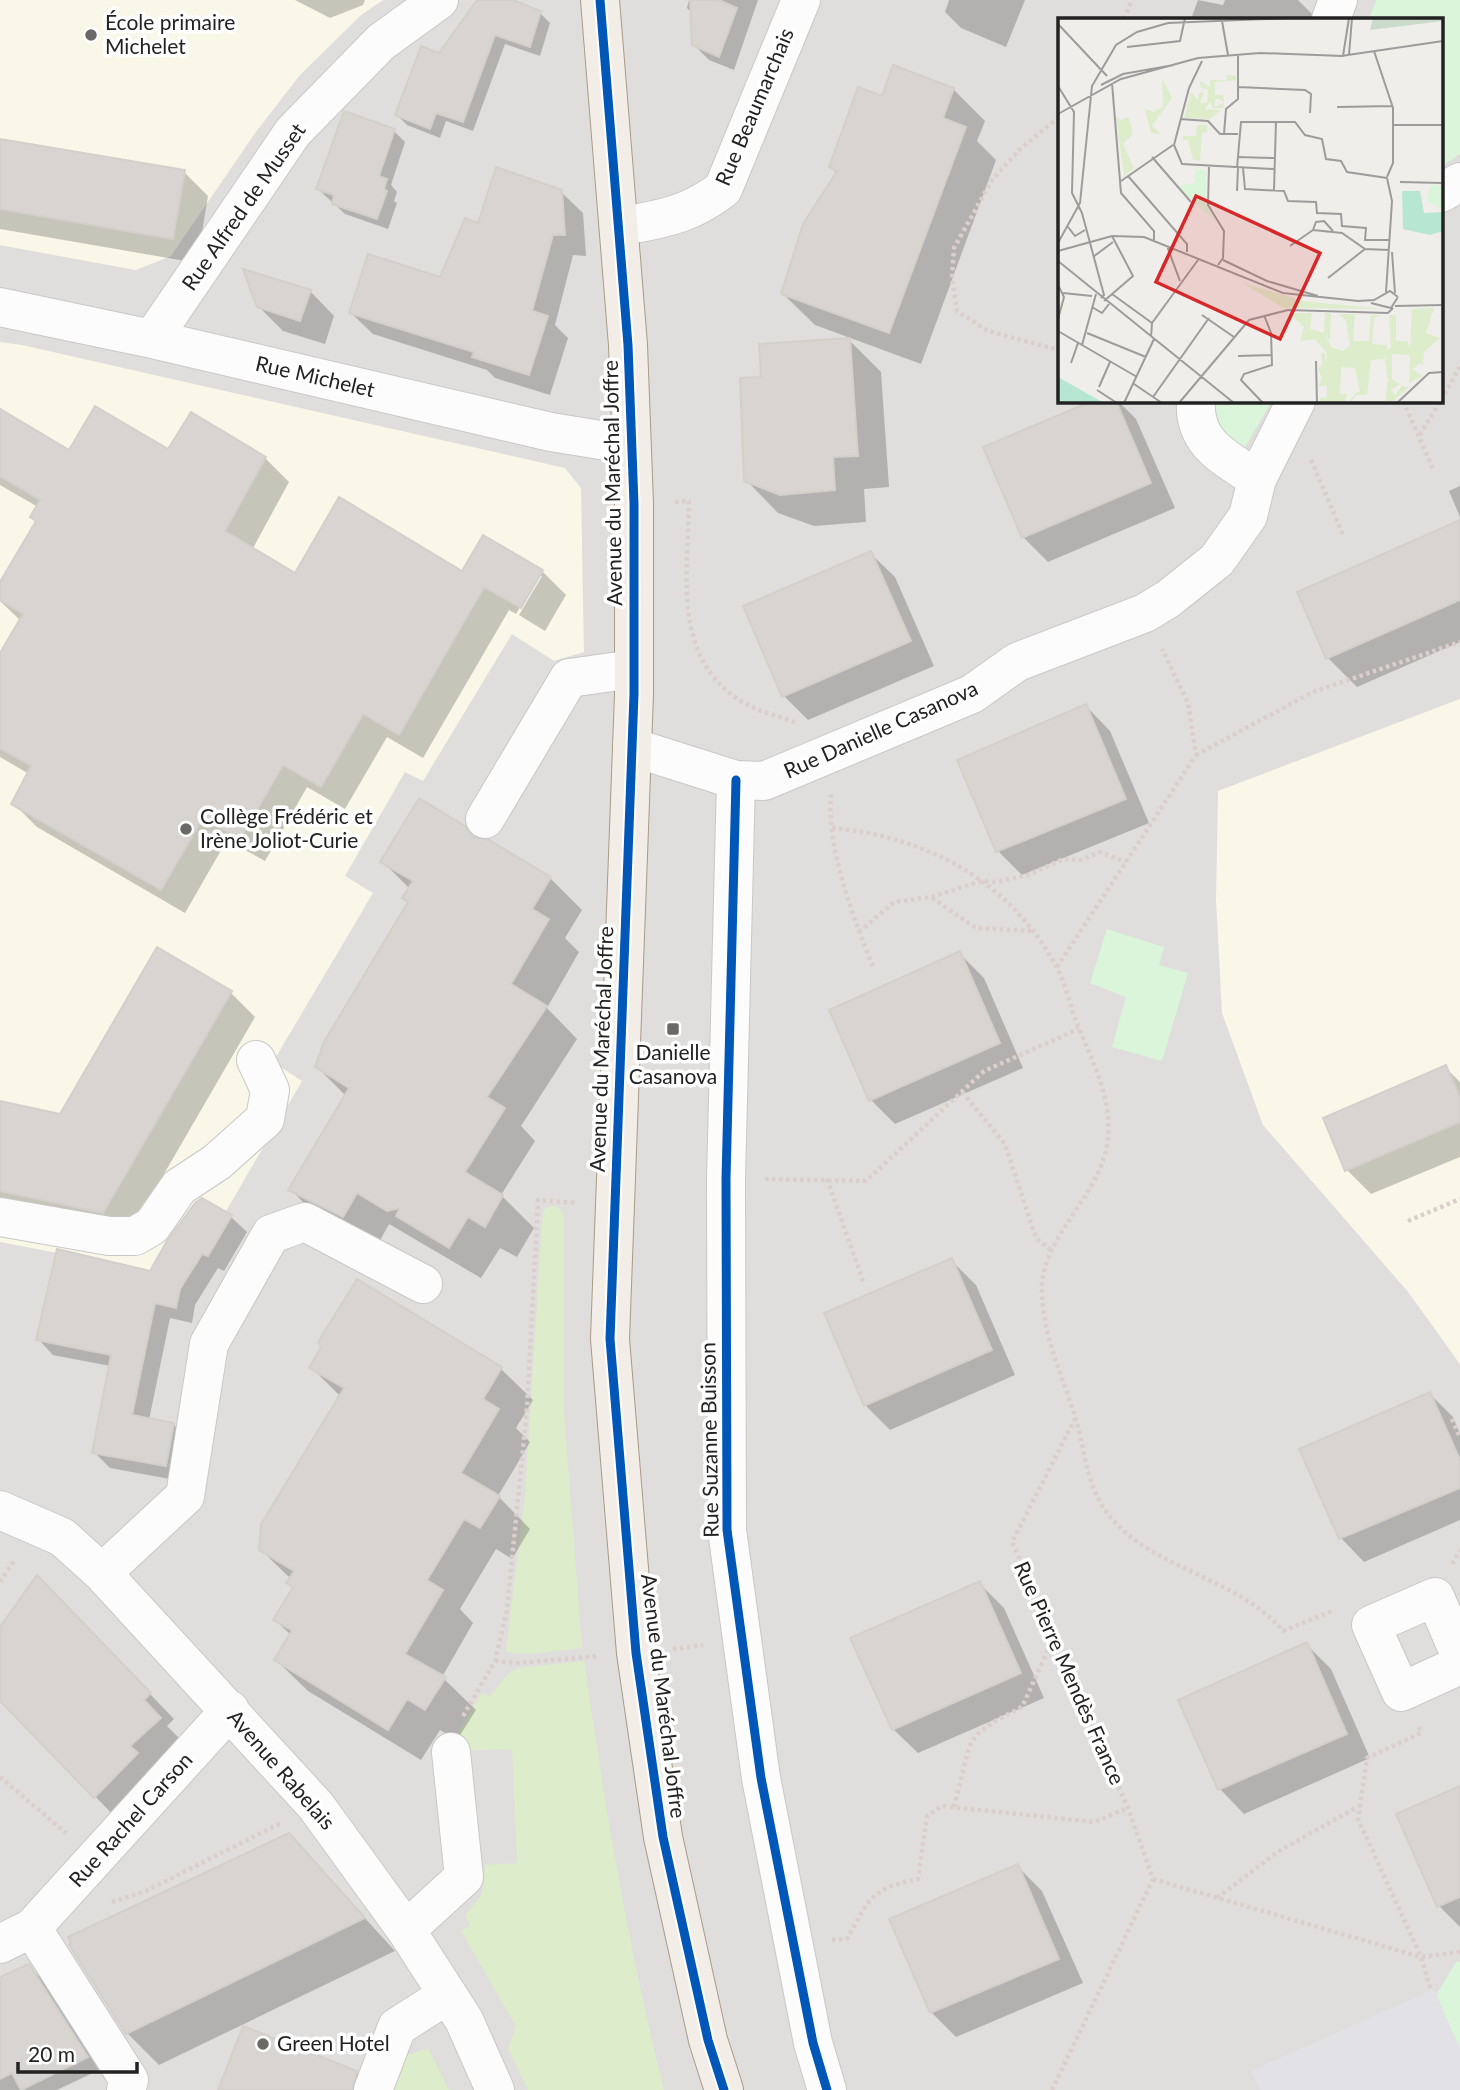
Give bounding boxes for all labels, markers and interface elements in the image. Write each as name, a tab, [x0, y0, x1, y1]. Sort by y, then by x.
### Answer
place label: École primaire Michelet	[105, 9, 235, 58]
inset map	[1058, 18, 1442, 402]
street label: Rue Beaumarchais	[709, 24, 798, 189]
marker: École primaire Michelet	[83, 27, 99, 43]
street label: Rue Alfred de Musset	[176, 117, 310, 294]
street label: Rue Michelet	[253, 350, 378, 402]
street label: Avenue du Maréchal Joffre	[597, 360, 626, 606]
street label: Rue Danielle Casanova	[780, 675, 981, 783]
place label: Collège Frédéric et Irène Joliot-Curie	[200, 803, 373, 852]
marker: Collège Frédéric et Irène Joliot-Curie	[178, 821, 194, 837]
street label: Avenue du Maréchal Joffre	[584, 926, 617, 1172]
marker: Danielle Casanova	[665, 1021, 681, 1037]
place label: Danielle Casanova	[629, 1039, 717, 1088]
street label: Rue Suzanne Buisson	[694, 1342, 723, 1538]
street label: Rue Pierre Mendès France	[1010, 1557, 1131, 1788]
street label: Avenue du Maréchal Joffre	[637, 1572, 692, 1819]
street label: Avenue Rabelais	[223, 1704, 341, 1834]
street label: Rue Rachel Carson	[63, 1747, 197, 1891]
scale bar	[18, 2030, 136, 2074]
place label: Green Hotel	[277, 2030, 390, 2055]
marker: Green Hotel	[255, 2036, 271, 2052]
text: 20 m	[28, 2041, 75, 2066]

